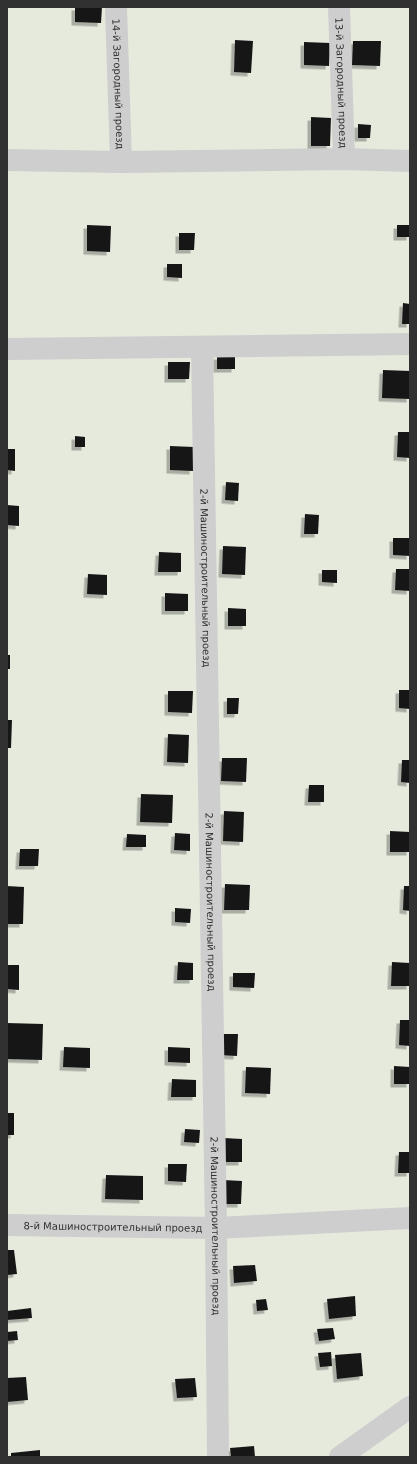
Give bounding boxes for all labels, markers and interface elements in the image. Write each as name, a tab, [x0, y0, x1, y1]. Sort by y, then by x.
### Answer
street label: 13-й Загородный проезд	[334, 17, 349, 149]
street label: 14-й Загородный проезд	[111, 18, 126, 150]
street label: 2-й Машиностроительный проезд	[199, 488, 213, 668]
street label: 2-й Машиностроительный проезд	[204, 812, 218, 992]
street label: 2-й Машиностроительный проезд	[209, 1136, 222, 1315]
street label: 8-й Машиностроительный проезд	[23, 1220, 203, 1233]

